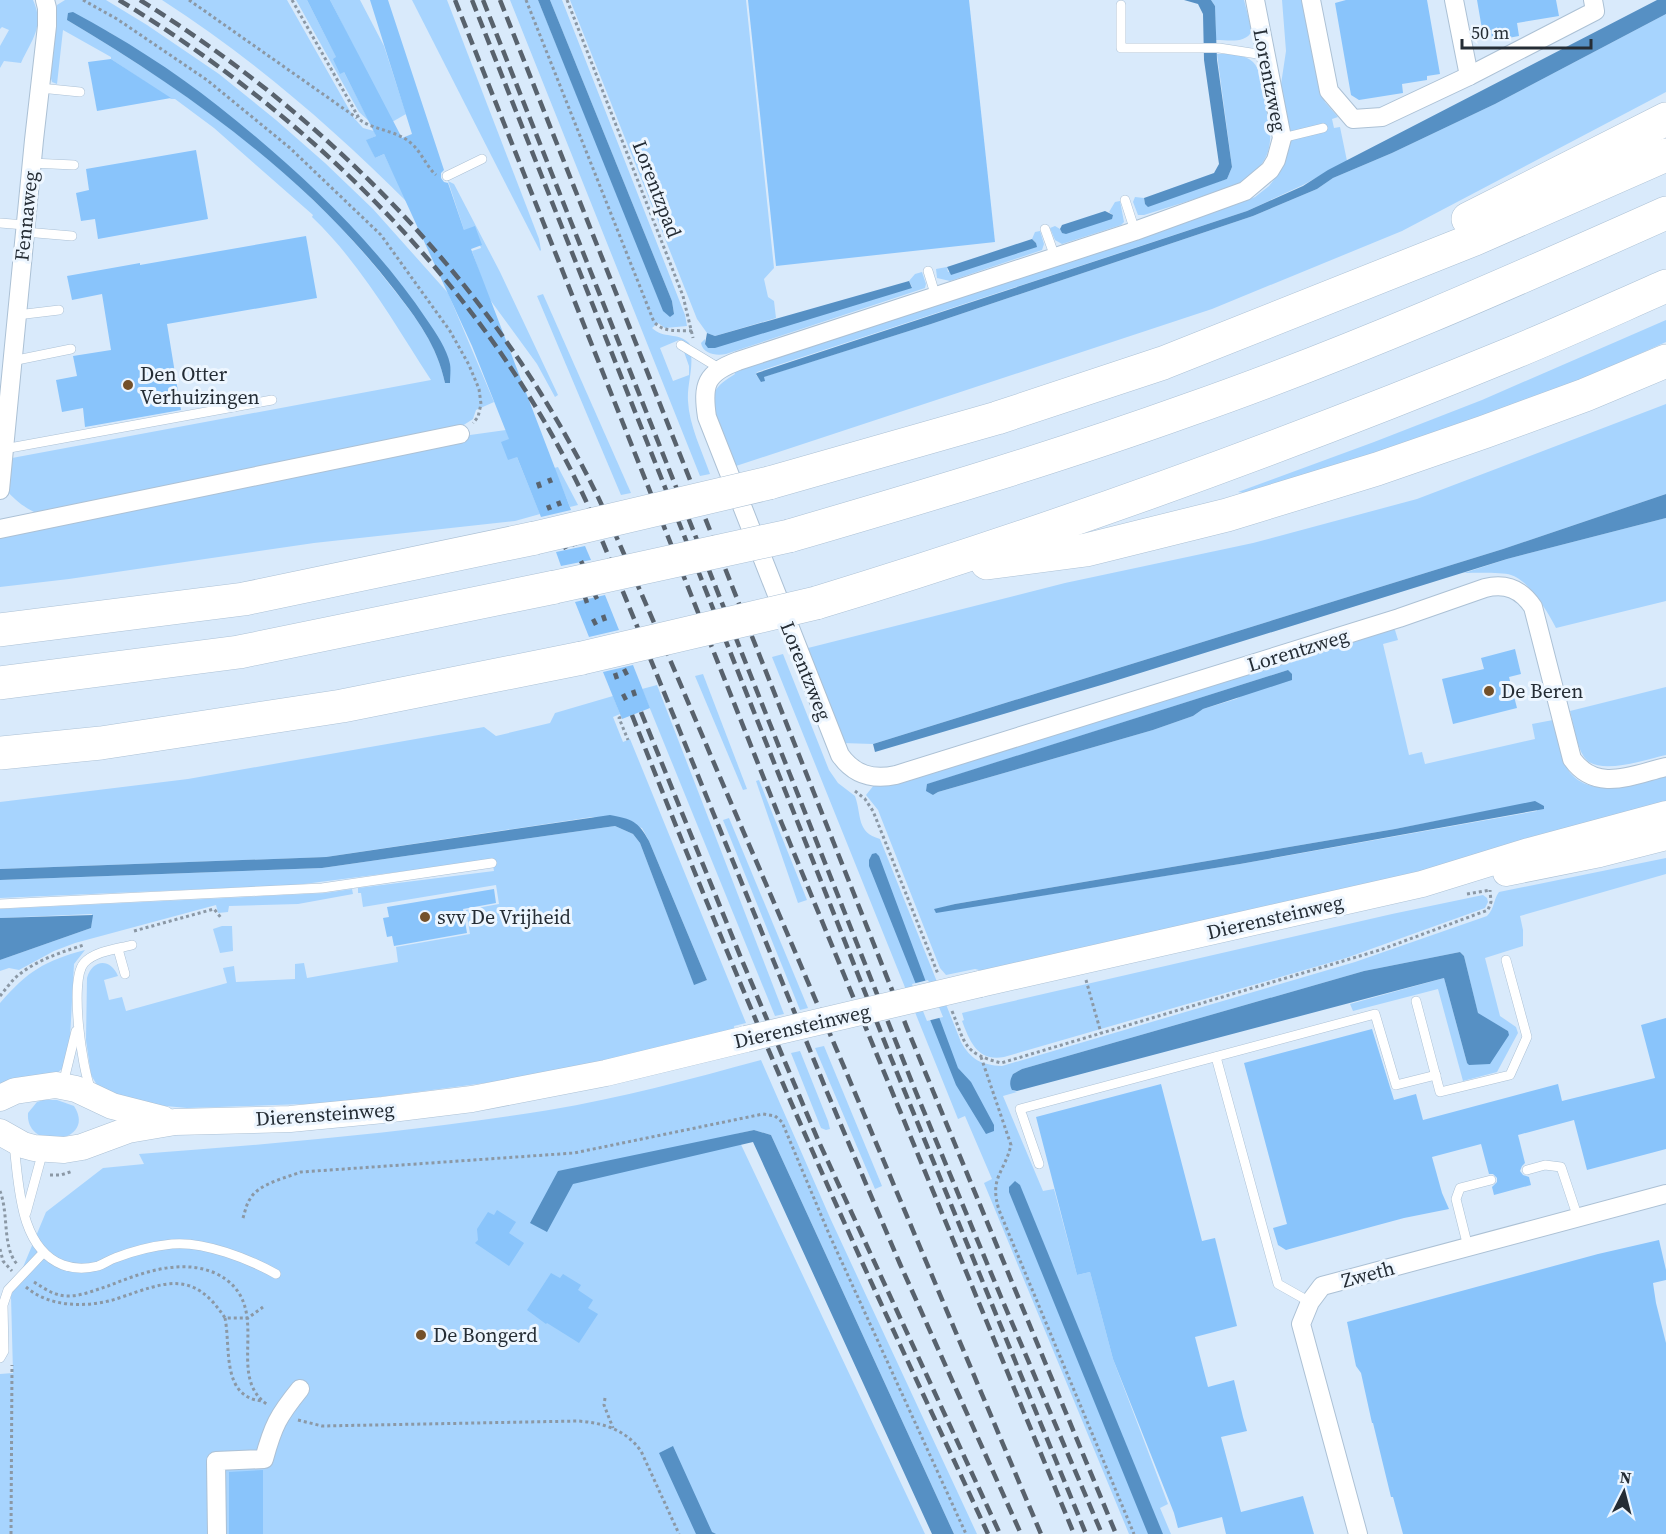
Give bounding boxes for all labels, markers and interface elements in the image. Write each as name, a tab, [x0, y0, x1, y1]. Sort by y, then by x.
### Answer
scale bar	[1462, 12, 1591, 50]
text: 50 m	[1471, 20, 1509, 45]
street label: Lorentzweg	[1246, 26, 1294, 134]
street label: Lorentzpad	[626, 136, 689, 242]
street label: Fennaweg	[7, 170, 45, 262]
place label: Den Otter Verhuizingen	[140, 360, 260, 411]
marker: Den Otter Verhuizingen	[121, 378, 135, 392]
street label: Lorentzweg	[773, 617, 839, 725]
street label: Lorentzweg	[1244, 621, 1352, 679]
place label: De Beren	[1501, 677, 1583, 705]
marker: De Beren	[1482, 684, 1496, 698]
street label: Dierensteinweg	[1204, 888, 1346, 946]
place label: svv De Vrijheid	[437, 903, 572, 931]
marker: svv De Vrijheid	[418, 910, 432, 924]
street label: Dierensteinweg	[731, 997, 873, 1055]
street label: Dierensteinweg	[255, 1095, 395, 1133]
street label: Zweth	[1338, 1253, 1398, 1295]
place label: De Bongerd	[433, 1321, 538, 1349]
marker: De Bongerd	[414, 1328, 428, 1342]
north arrow	[1594, 1462, 1654, 1522]
text: N	[1619, 1466, 1633, 1489]

